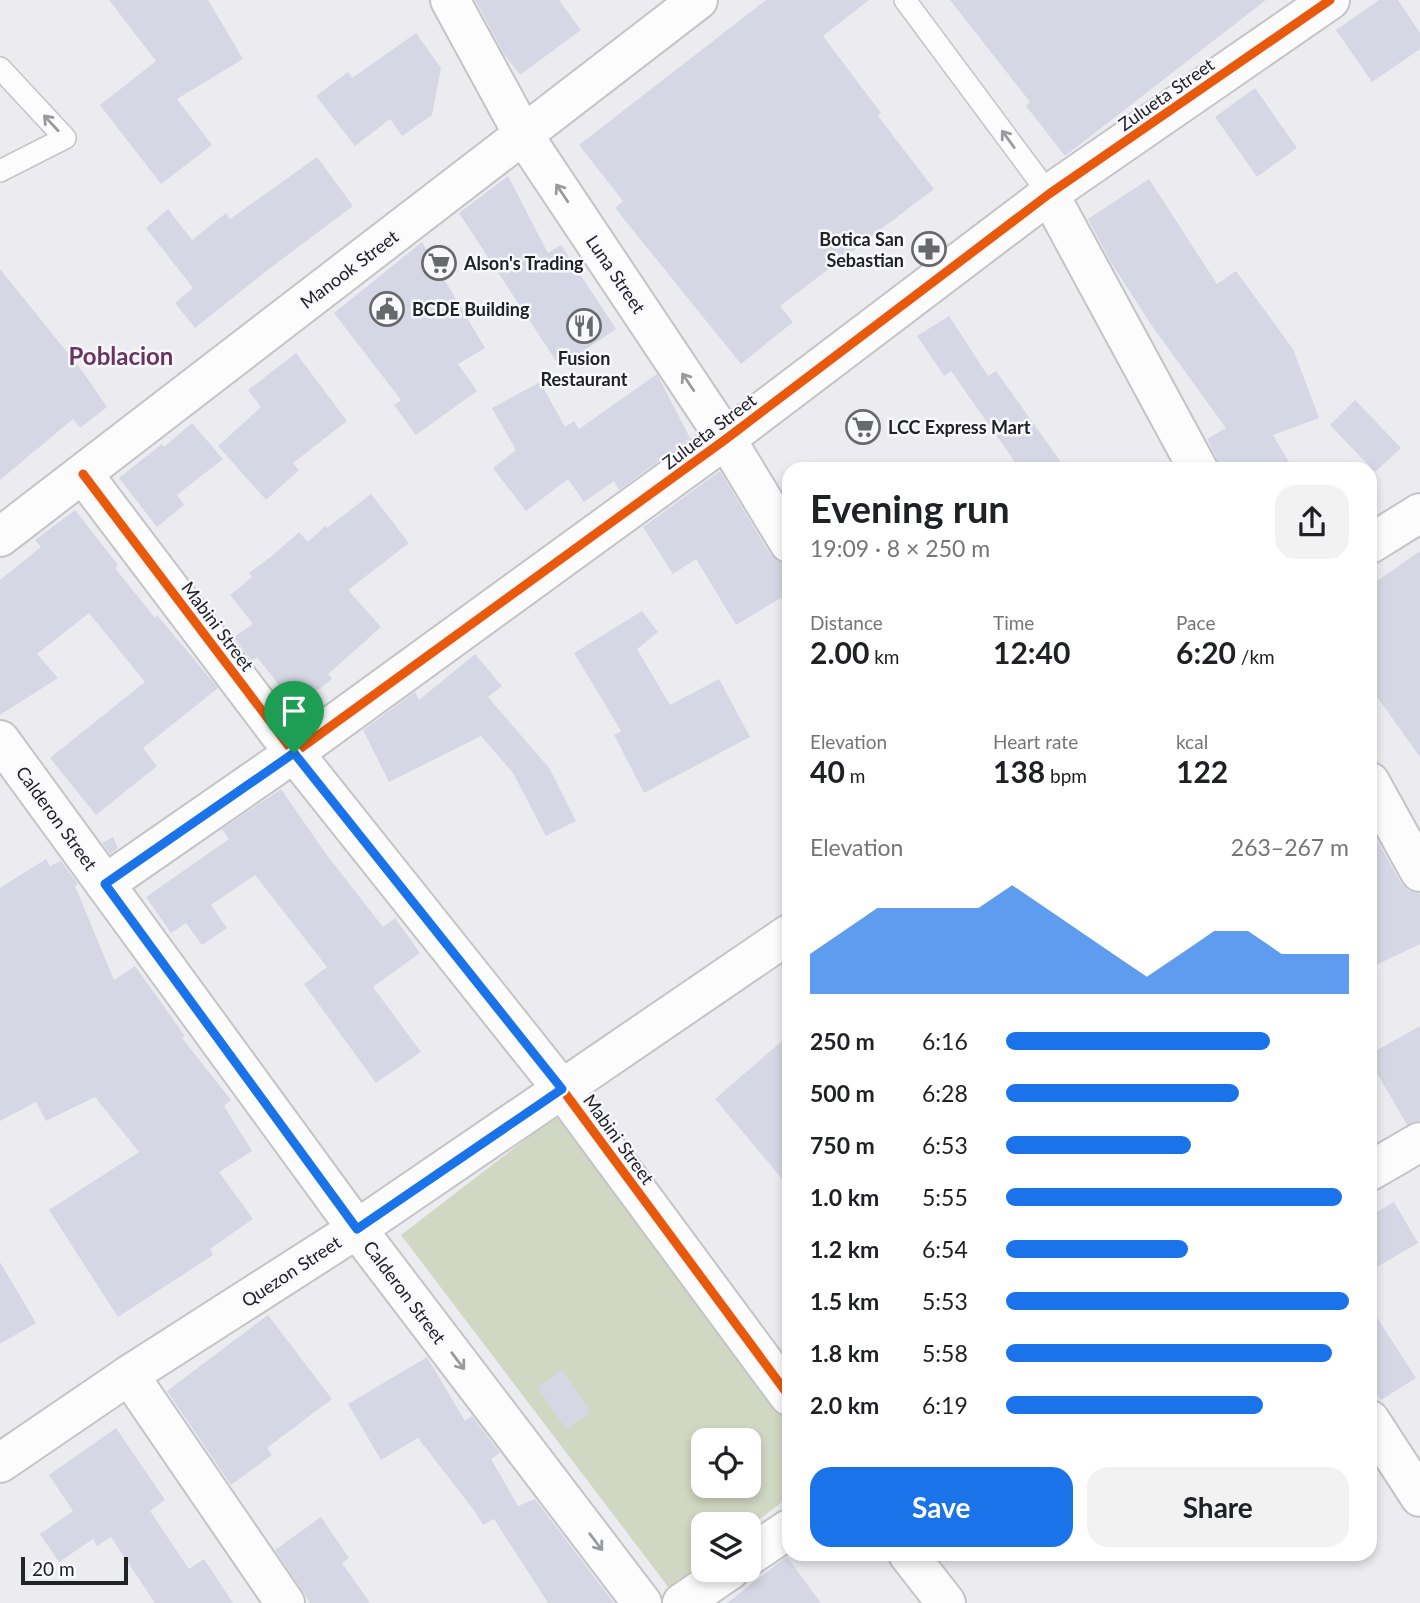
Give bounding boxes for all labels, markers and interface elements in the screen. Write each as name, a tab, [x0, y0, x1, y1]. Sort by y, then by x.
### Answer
street label: Zulueta Street	[1114, 53, 1218, 135]
one-way arrow	[43, 114, 59, 132]
one-way arrow	[1001, 130, 1016, 149]
one-way arrow	[555, 183, 569, 203]
street label: Manook Street	[296, 225, 403, 313]
place label: Botica San Sebastian	[819, 228, 904, 271]
pharmacy icon: Botica San Sebastian	[910, 230, 948, 268]
street label: Luna Street	[582, 231, 651, 318]
supermarket icon: Alson's Trading	[420, 244, 458, 282]
place label: Alson's Trading	[463, 252, 584, 274]
public building icon: BCDE Building	[368, 290, 406, 328]
place label: BCDE Building	[412, 298, 530, 320]
restaurant icon: Fusion Restaurant	[565, 307, 603, 345]
district label: Poblacion	[69, 341, 173, 370]
place label: Fusion Restaurant	[541, 347, 628, 390]
one-way arrow	[681, 373, 695, 392]
street label: Zulueta Street	[658, 388, 761, 473]
supermarket icon: LCC Express Mart	[844, 408, 882, 446]
place label: LCC Express Mart	[888, 416, 1031, 438]
text: Evening run	[810, 485, 1010, 531]
button: share	[1275, 485, 1349, 559]
text: 19:09 · 8 × 250 m	[810, 534, 990, 562]
street label: Mabini Street	[177, 577, 259, 675]
text: Distance	[810, 611, 883, 634]
text: Time	[993, 611, 1034, 634]
text: Pace	[1176, 611, 1215, 634]
text: 2.00	[810, 634, 869, 670]
text: 12:40	[993, 634, 1070, 670]
text: 6:20	[1176, 634, 1236, 670]
text: km	[869, 645, 899, 668]
text: /km	[1236, 645, 1275, 668]
pin	[264, 681, 324, 753]
icon: arrive	[275, 692, 313, 730]
text: Elevation	[810, 730, 887, 753]
text: Heart rate	[993, 730, 1078, 753]
text: kcal	[1176, 730, 1208, 753]
text: 40	[810, 753, 845, 789]
text: 138	[993, 753, 1045, 789]
text: 122	[1176, 753, 1228, 789]
street label: Calderon Street	[12, 762, 102, 875]
text: m	[845, 764, 865, 787]
text: bpm	[1045, 764, 1087, 787]
text: Elevation	[810, 833, 903, 861]
text: 263–267 m	[1231, 833, 1349, 861]
text: 250 m	[810, 1027, 875, 1055]
text: 6:16	[922, 1027, 968, 1055]
text: 500 m	[810, 1079, 875, 1107]
text: 6:28	[922, 1079, 968, 1107]
street label: Mabini Street	[579, 1090, 659, 1189]
text: 750 m	[810, 1131, 875, 1159]
text: 6:53	[922, 1131, 968, 1159]
text: 1.0 km	[810, 1183, 879, 1211]
text: 5:55	[922, 1183, 968, 1211]
street label: Quezon Street	[237, 1230, 345, 1311]
text: 1.2 km	[810, 1235, 879, 1263]
text: 6:54	[922, 1235, 968, 1263]
street label: Calderon Street	[359, 1236, 451, 1348]
text: 1.5 km	[810, 1287, 879, 1315]
text: 5:53	[922, 1287, 968, 1315]
text: 1.8 km	[810, 1339, 879, 1367]
text: 5:58	[922, 1339, 968, 1367]
one-way arrow	[450, 1352, 465, 1370]
text: 2.0 km	[810, 1391, 879, 1419]
text: 6:19	[922, 1391, 968, 1419]
map controls	[691, 1428, 761, 1582]
button: locate	[691, 1428, 761, 1498]
button: Save	[810, 1467, 1073, 1547]
button: Share	[1087, 1467, 1349, 1547]
button: layers	[691, 1512, 761, 1582]
one-way arrow	[588, 1533, 603, 1551]
scale bar	[21, 1554, 128, 1586]
text: 20 m	[32, 1557, 75, 1580]

